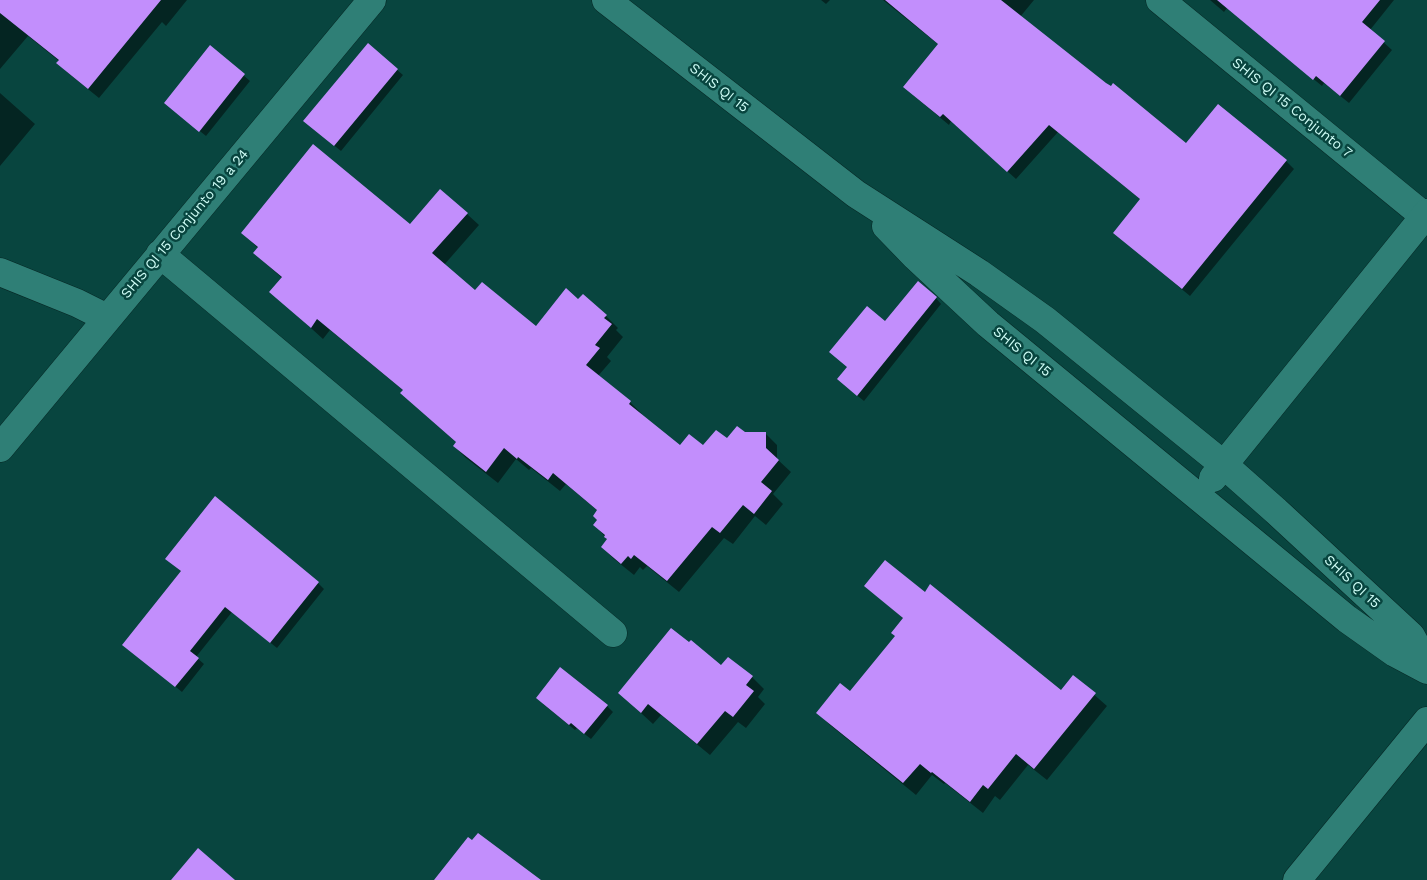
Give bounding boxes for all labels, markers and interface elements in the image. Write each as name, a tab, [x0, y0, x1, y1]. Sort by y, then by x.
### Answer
street label: SHIS QI 15 Conjunto 7	[1229, 54, 1355, 162]
street label: SHIS QI 15	[686, 60, 752, 116]
street label: SHIS QI 15 Conjunto 19 a 24	[118, 146, 252, 302]
street label: SHIS QI 15	[989, 323, 1055, 381]
street label: SHIS QI 15	[1321, 552, 1383, 612]

